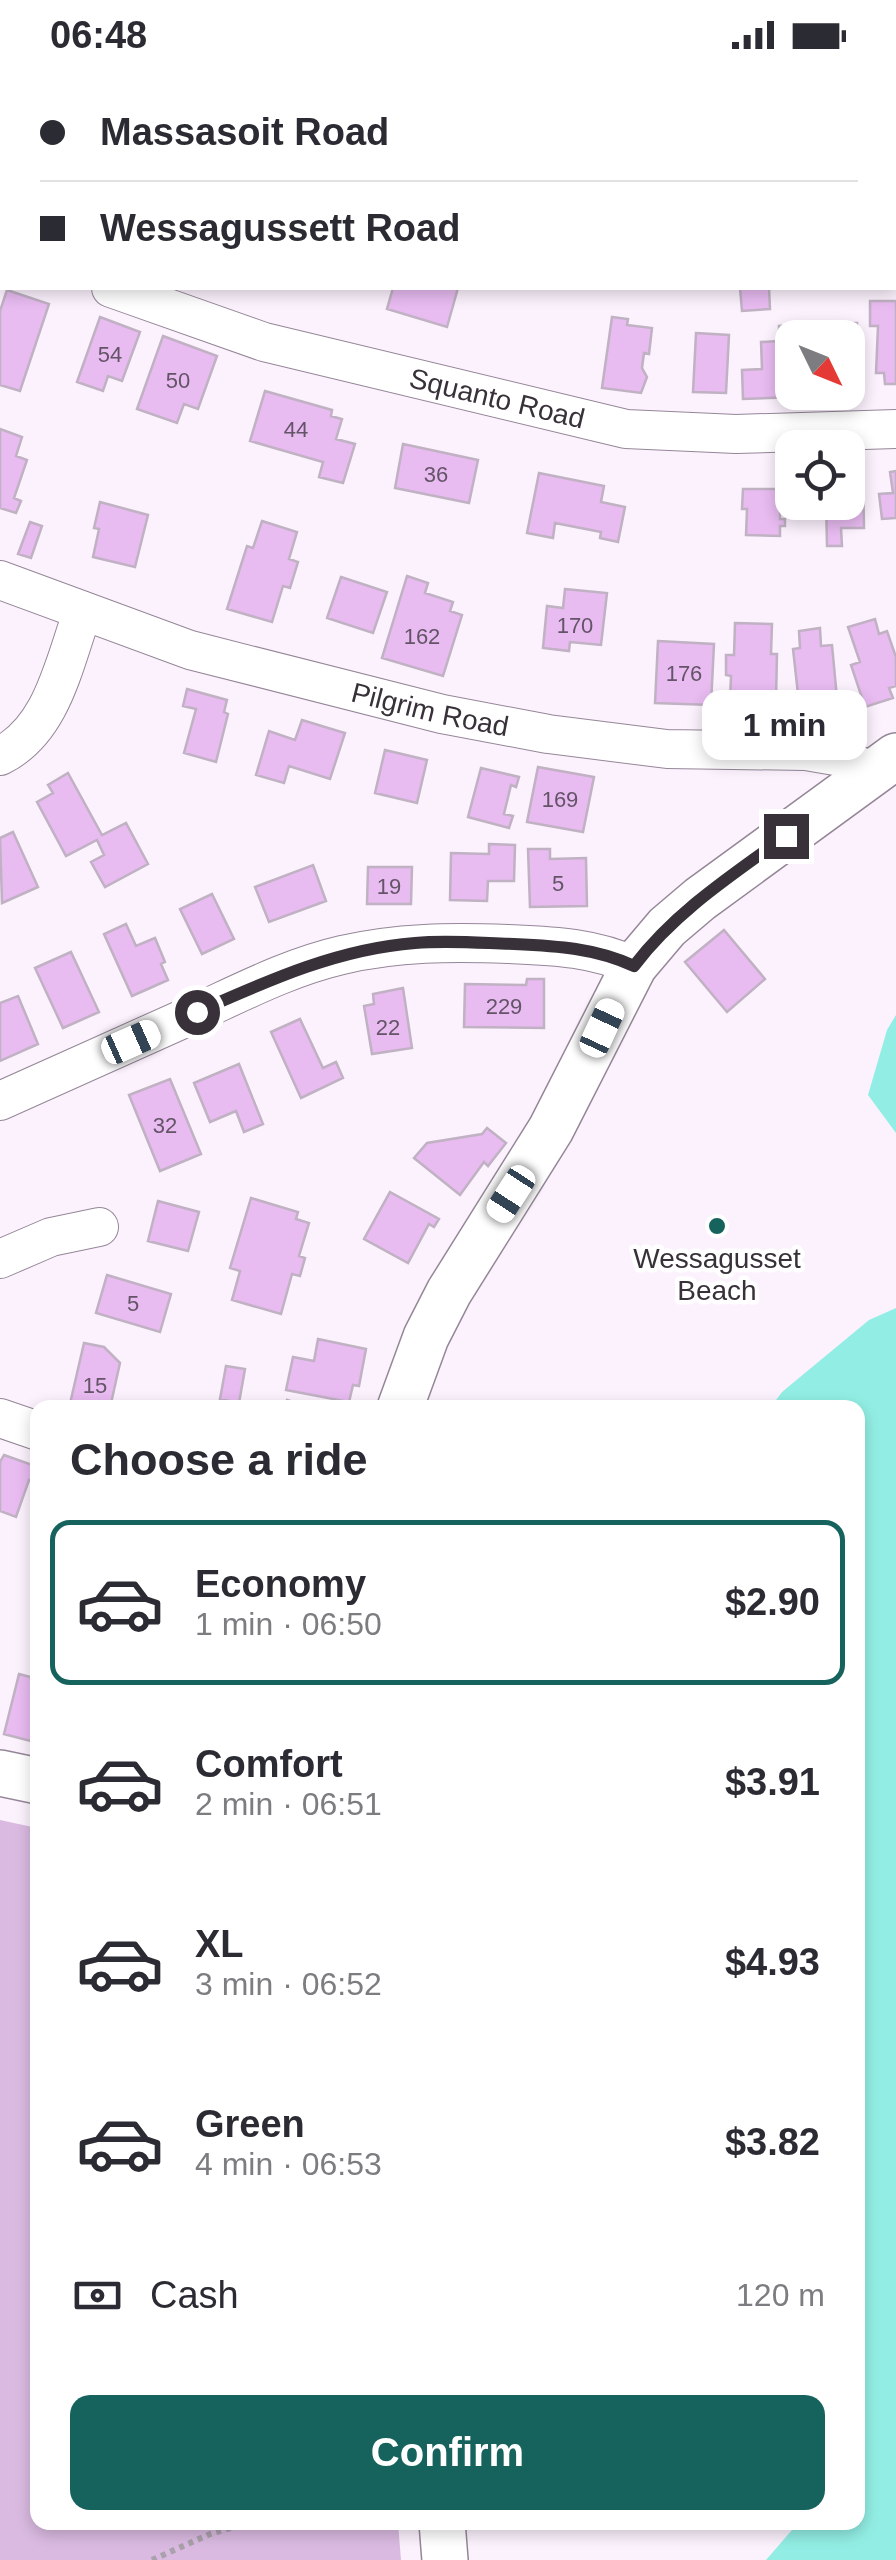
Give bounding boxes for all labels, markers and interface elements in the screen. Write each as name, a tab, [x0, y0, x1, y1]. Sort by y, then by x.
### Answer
text: 06:48	[50, 14, 147, 56]
text: Massasoit Road	[100, 111, 389, 153]
text: Wessagussett Road	[100, 207, 460, 249]
north arrow	[775, 320, 865, 410]
map controls	[775, 320, 865, 520]
house number: 54	[98, 342, 122, 367]
street label: Squanto Road	[406, 363, 588, 435]
house number: 50	[166, 368, 190, 393]
house number: 44	[284, 417, 308, 442]
button: locate	[775, 430, 865, 520]
house number: 36	[424, 462, 448, 487]
house number: 170	[557, 613, 593, 638]
house number: 162	[404, 624, 440, 649]
house number: 176	[666, 661, 702, 686]
street label: Pilgrim Road	[348, 677, 511, 742]
callout: 1 min	[704, 691, 868, 761]
text: 1 min	[743, 707, 826, 743]
house number: 169	[542, 787, 578, 812]
route end	[764, 814, 809, 859]
house number: 5	[552, 871, 564, 896]
house number: 19	[377, 874, 401, 899]
route start	[175, 990, 220, 1035]
house number: 229	[486, 994, 522, 1019]
car	[576, 994, 628, 1062]
house number: 22	[376, 1015, 400, 1040]
car	[97, 1016, 165, 1068]
house number: 32	[153, 1113, 177, 1138]
car	[482, 1161, 540, 1227]
marker: Wessagusset Beach	[706, 1215, 728, 1237]
place label: Wessagusset Beach	[633, 1243, 801, 1306]
house number: 5	[127, 1291, 139, 1316]
house number: 15	[83, 1373, 107, 1398]
text: Choose a ride	[70, 1434, 368, 1485]
icon: car	[75, 1558, 165, 1648]
text: Economy	[195, 1563, 366, 1605]
text: $2.90	[725, 1581, 820, 1623]
text: 1 min · 06:50	[195, 1606, 382, 1642]
icon: car	[75, 1738, 165, 1828]
text: Comfort	[195, 1743, 343, 1785]
text: $3.91	[725, 1761, 820, 1803]
text: 2 min · 06:51	[195, 1786, 382, 1822]
icon: car	[75, 1918, 165, 2008]
text: XL	[195, 1923, 244, 1965]
text: $4.93	[725, 1941, 820, 1983]
text: 3 min · 06:52	[195, 1966, 382, 2002]
icon: car	[75, 2098, 165, 2188]
text: Green	[195, 2103, 305, 2145]
text: $3.82	[725, 2121, 820, 2163]
text: 4 min · 06:53	[195, 2146, 382, 2182]
icon: cash	[70, 2268, 125, 2323]
text: Cash	[150, 2274, 239, 2316]
text: 120 m	[736, 2277, 825, 2313]
button: Confirm	[70, 2395, 825, 2510]

